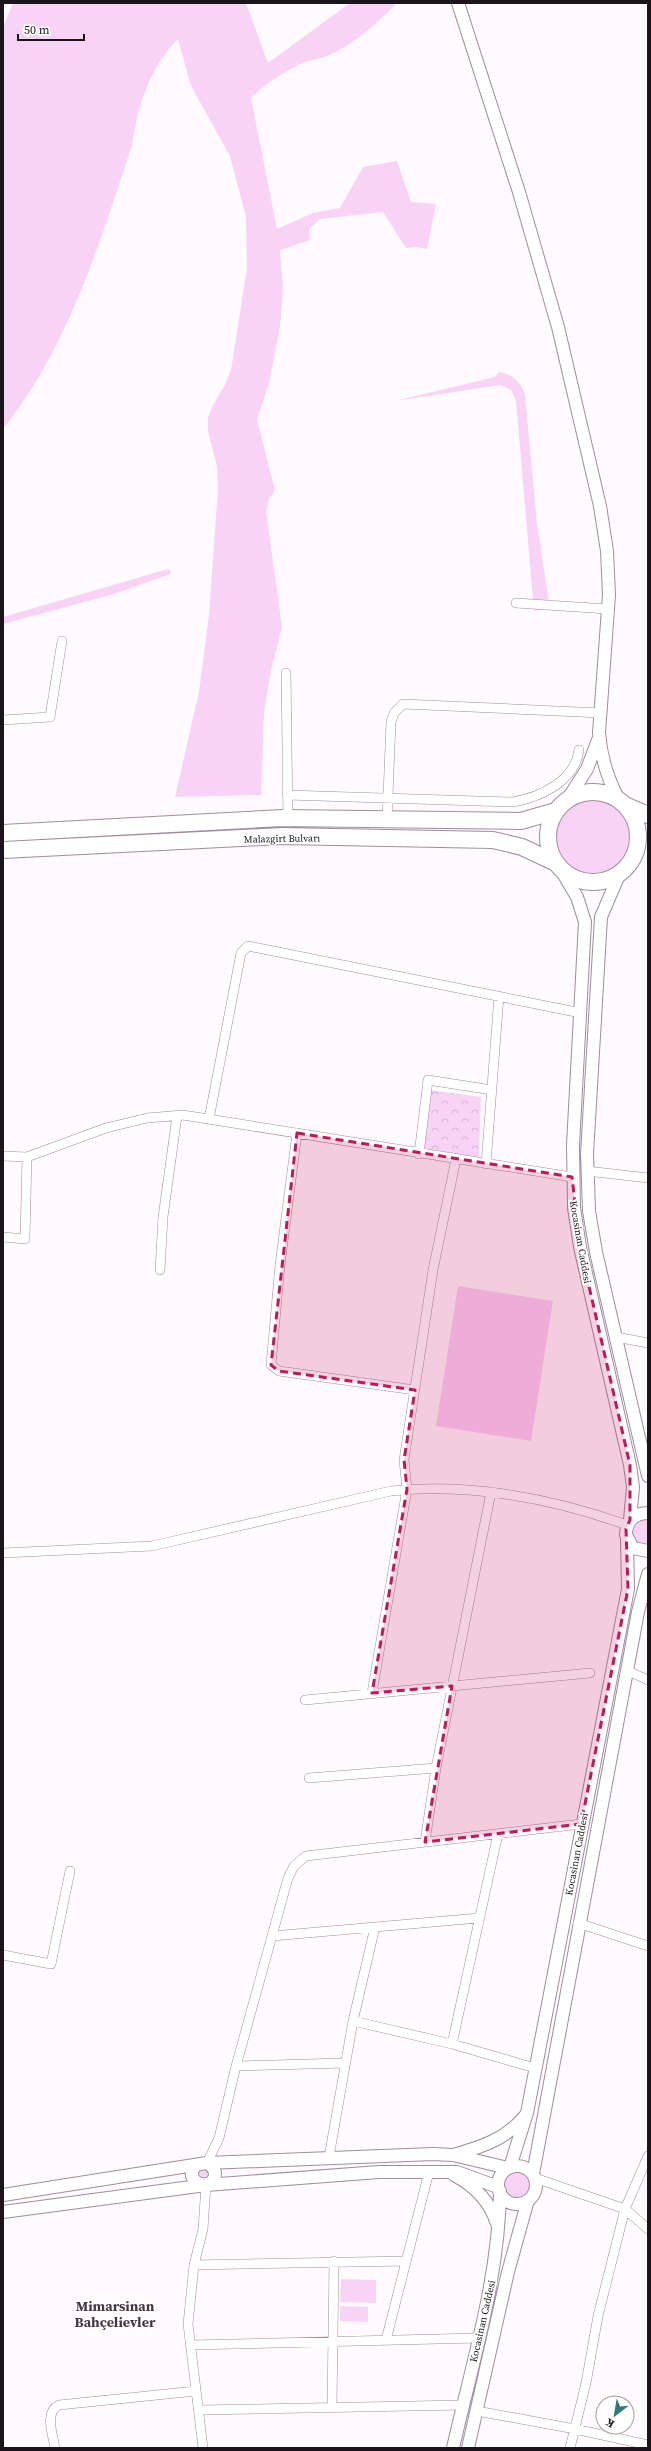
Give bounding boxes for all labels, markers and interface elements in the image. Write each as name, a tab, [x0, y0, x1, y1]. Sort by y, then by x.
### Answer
scale bar	[18, 16, 84, 42]
text: 50 m	[24, 22, 50, 38]
street label: Malazgirt Bulvarı	[244, 831, 320, 846]
street label: Kocasinan Caddesi	[567, 1200, 594, 1285]
street label: Kocasinan Caddesi	[562, 1812, 591, 1897]
street label: Kocasinan Caddesi	[467, 2279, 498, 2363]
district label: Mimarsinan Bahçelievler	[75, 2296, 156, 2332]
north arrow	[595, 2395, 635, 2435]
text: K	[603, 2415, 617, 2432]

